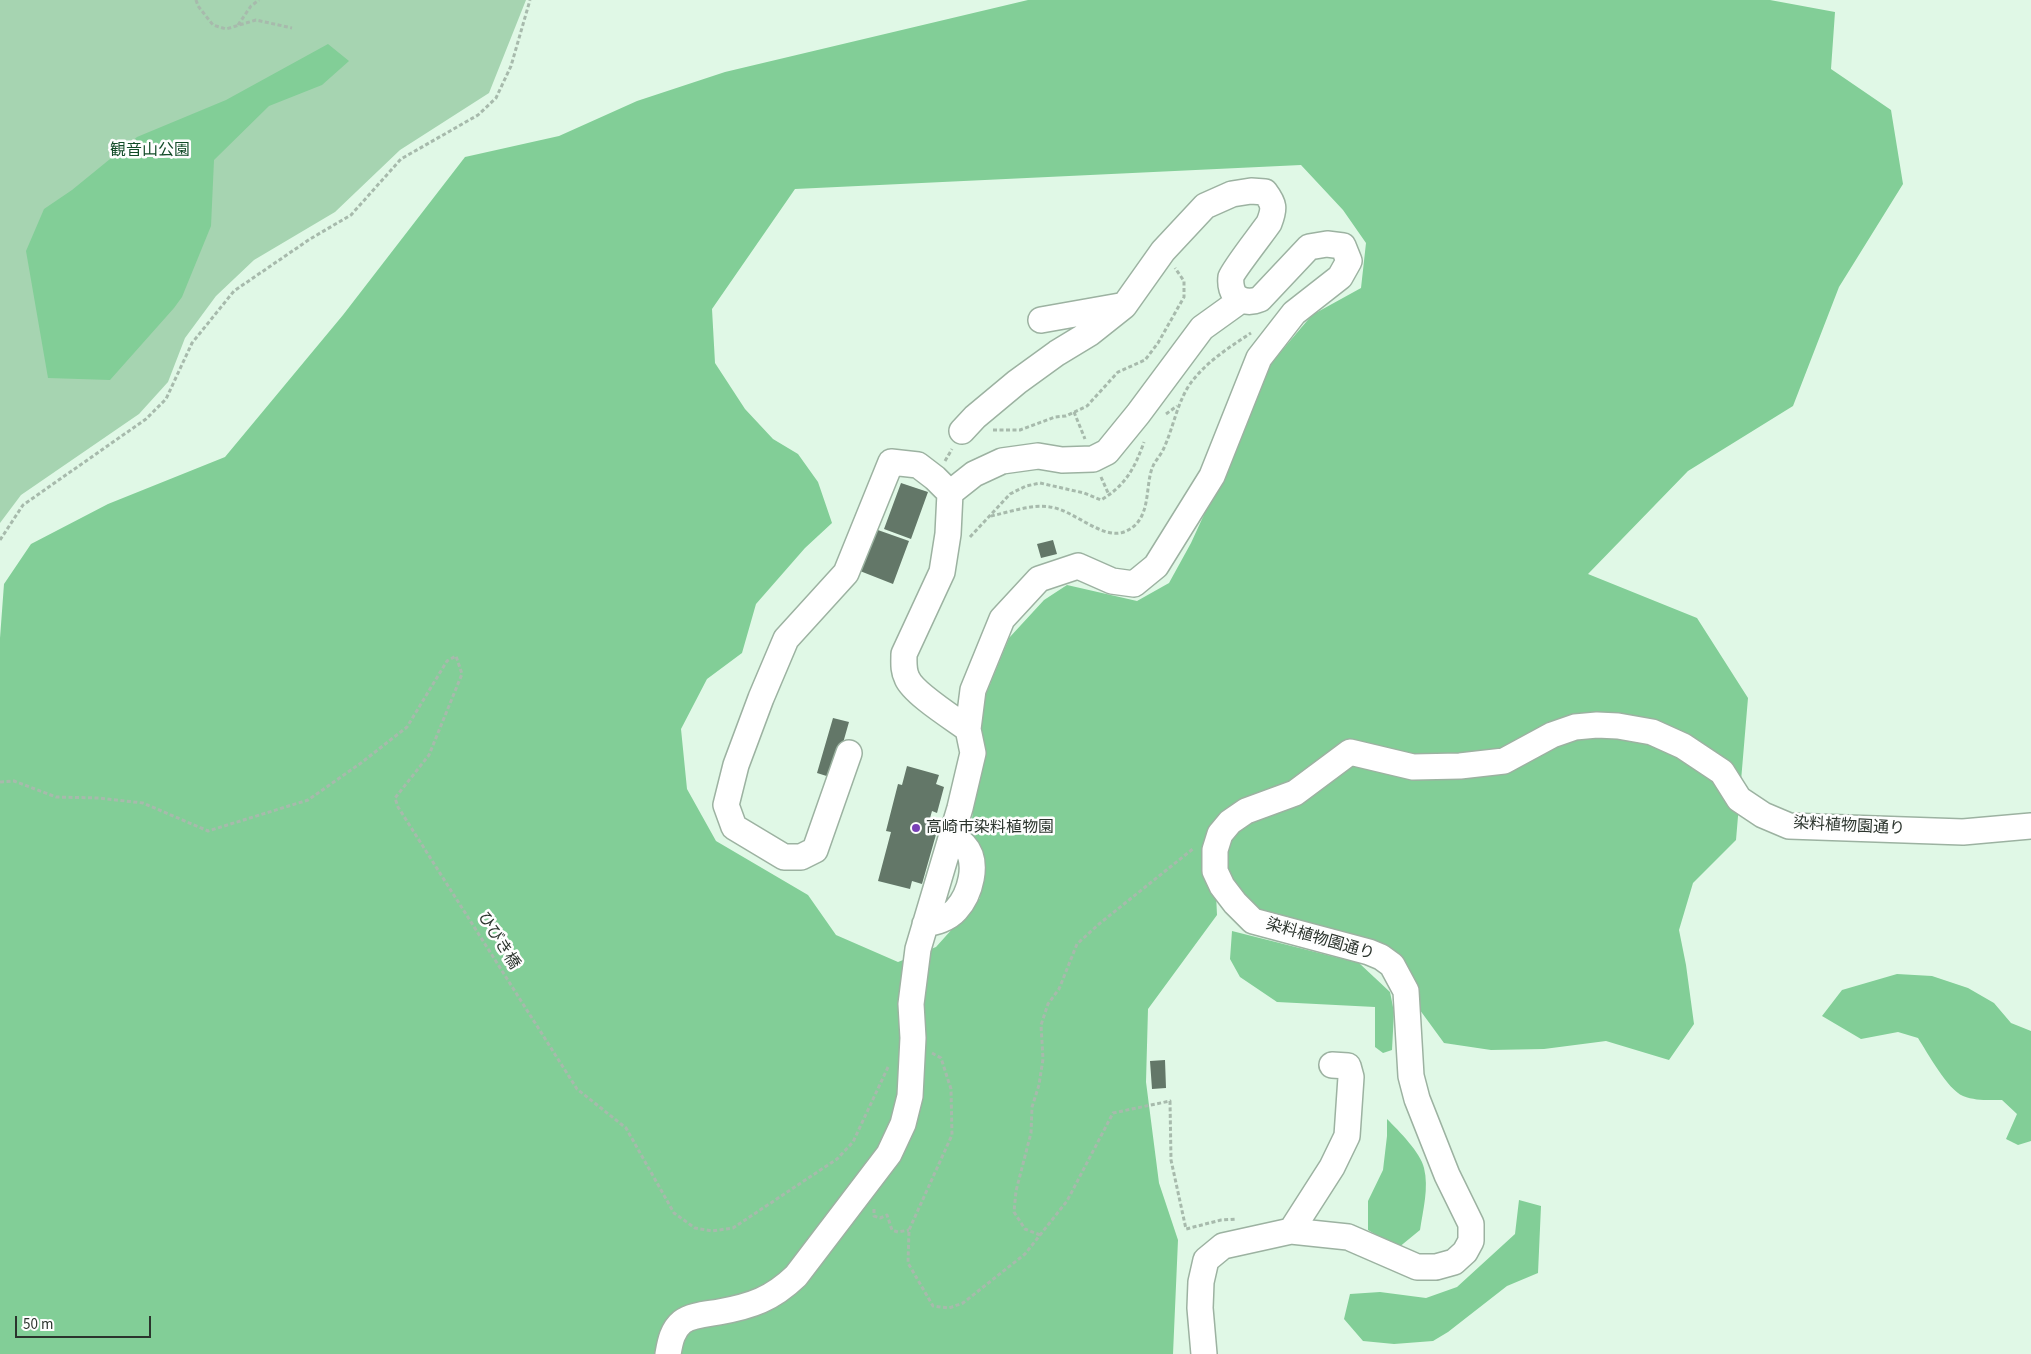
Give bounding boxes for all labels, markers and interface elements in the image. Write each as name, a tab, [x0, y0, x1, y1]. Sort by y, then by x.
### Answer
park label: 観音山公園	[110, 141, 190, 161]
street label: 染料植物園通り	[1793, 814, 1905, 840]
place label: 高崎市染料植物園	[926, 818, 1054, 838]
marker: 高崎市染料植物園	[910, 822, 922, 834]
street label: ひびき橋	[473, 909, 523, 973]
street label: 染料植物園通り	[1264, 915, 1376, 965]
scale bar	[18, 1306, 154, 1338]
text: 50 m	[23, 1314, 53, 1335]

